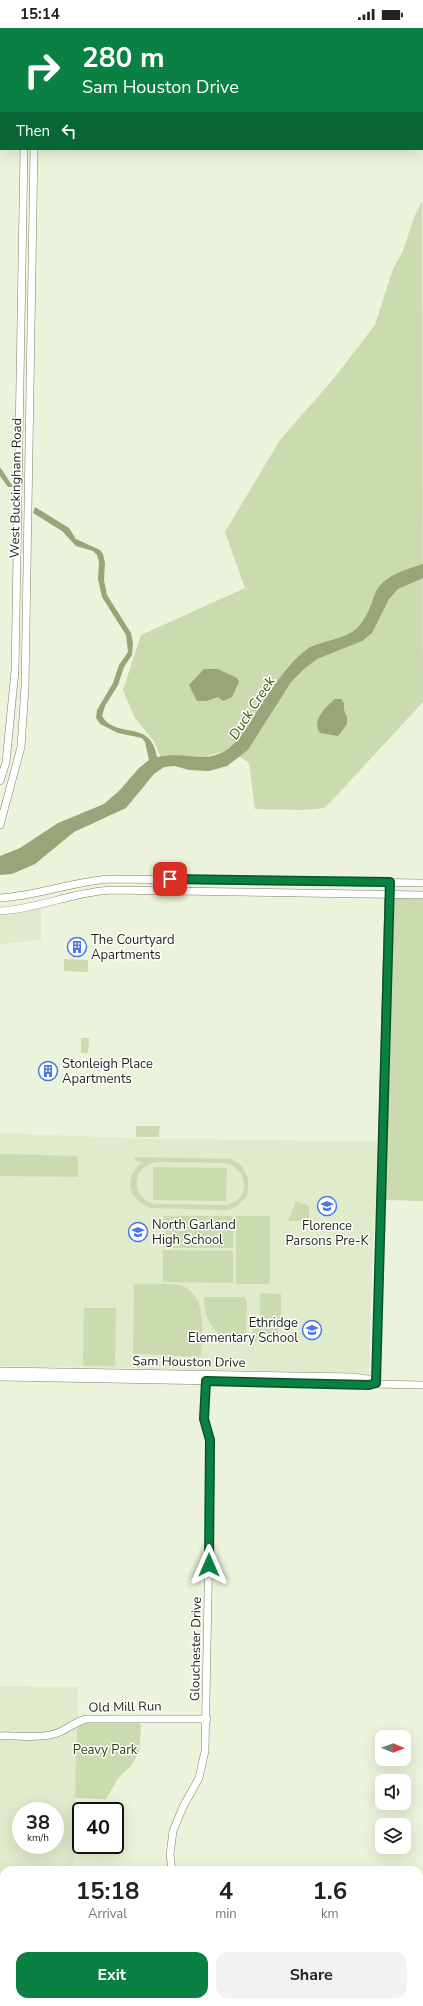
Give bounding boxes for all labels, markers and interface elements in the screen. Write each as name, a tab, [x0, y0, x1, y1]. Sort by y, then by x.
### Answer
text: 15:14	[20, 4, 60, 24]
text: 280 m	[82, 39, 165, 77]
icon: right	[16, 44, 68, 96]
text: Sam Houston Drive	[82, 75, 239, 99]
icon: left	[58, 120, 80, 142]
text: Then	[16, 121, 50, 141]
street label: West Buckingham Road	[6, 418, 26, 558]
water label: Duck Creek	[225, 672, 280, 743]
pin	[153, 862, 187, 896]
icon: arrive	[159, 868, 181, 890]
place label: The Courtyard Apartments	[91, 931, 175, 964]
building icon: The Courtyard Apartments	[66, 936, 88, 958]
place label: Stonleigh Place Apartments	[62, 1055, 153, 1088]
building icon: Stonleigh Place Apartments	[37, 1060, 59, 1082]
school or university icon: Florence Parsons Pre-K	[316, 1195, 338, 1217]
place label: North Garland High School	[152, 1216, 236, 1249]
place label: Florence Parsons Pre-K	[285, 1217, 369, 1250]
school or university icon: North Garland High School	[127, 1221, 149, 1243]
place label: Ethridge Elementary School	[188, 1314, 298, 1347]
school or university icon: Ethridge Elementary School	[301, 1319, 323, 1341]
street label: Sam Houston Drive	[132, 1352, 246, 1372]
position arrow	[188, 1544, 230, 1586]
street label: Glouchester Drive	[186, 1597, 206, 1701]
street label: Old Mill Run	[88, 1697, 162, 1717]
north arrow	[375, 1730, 411, 1766]
map controls	[375, 1730, 411, 1854]
park label: Peavy Park	[73, 1741, 138, 1759]
button: sound	[375, 1774, 411, 1810]
speed limit sign: 40	[72, 1802, 124, 1854]
text: 38	[26, 1809, 50, 1836]
button: layers	[375, 1818, 411, 1854]
text: km/h	[27, 1831, 49, 1845]
text: 15:18	[76, 1875, 139, 1907]
text: 4	[219, 1875, 233, 1907]
text: 1.6	[312, 1875, 347, 1907]
text: Arrival	[88, 1905, 127, 1923]
text: min	[215, 1905, 237, 1923]
text: km	[321, 1905, 339, 1923]
button: Exit	[16, 1952, 208, 1998]
button: Share	[216, 1952, 407, 1998]

